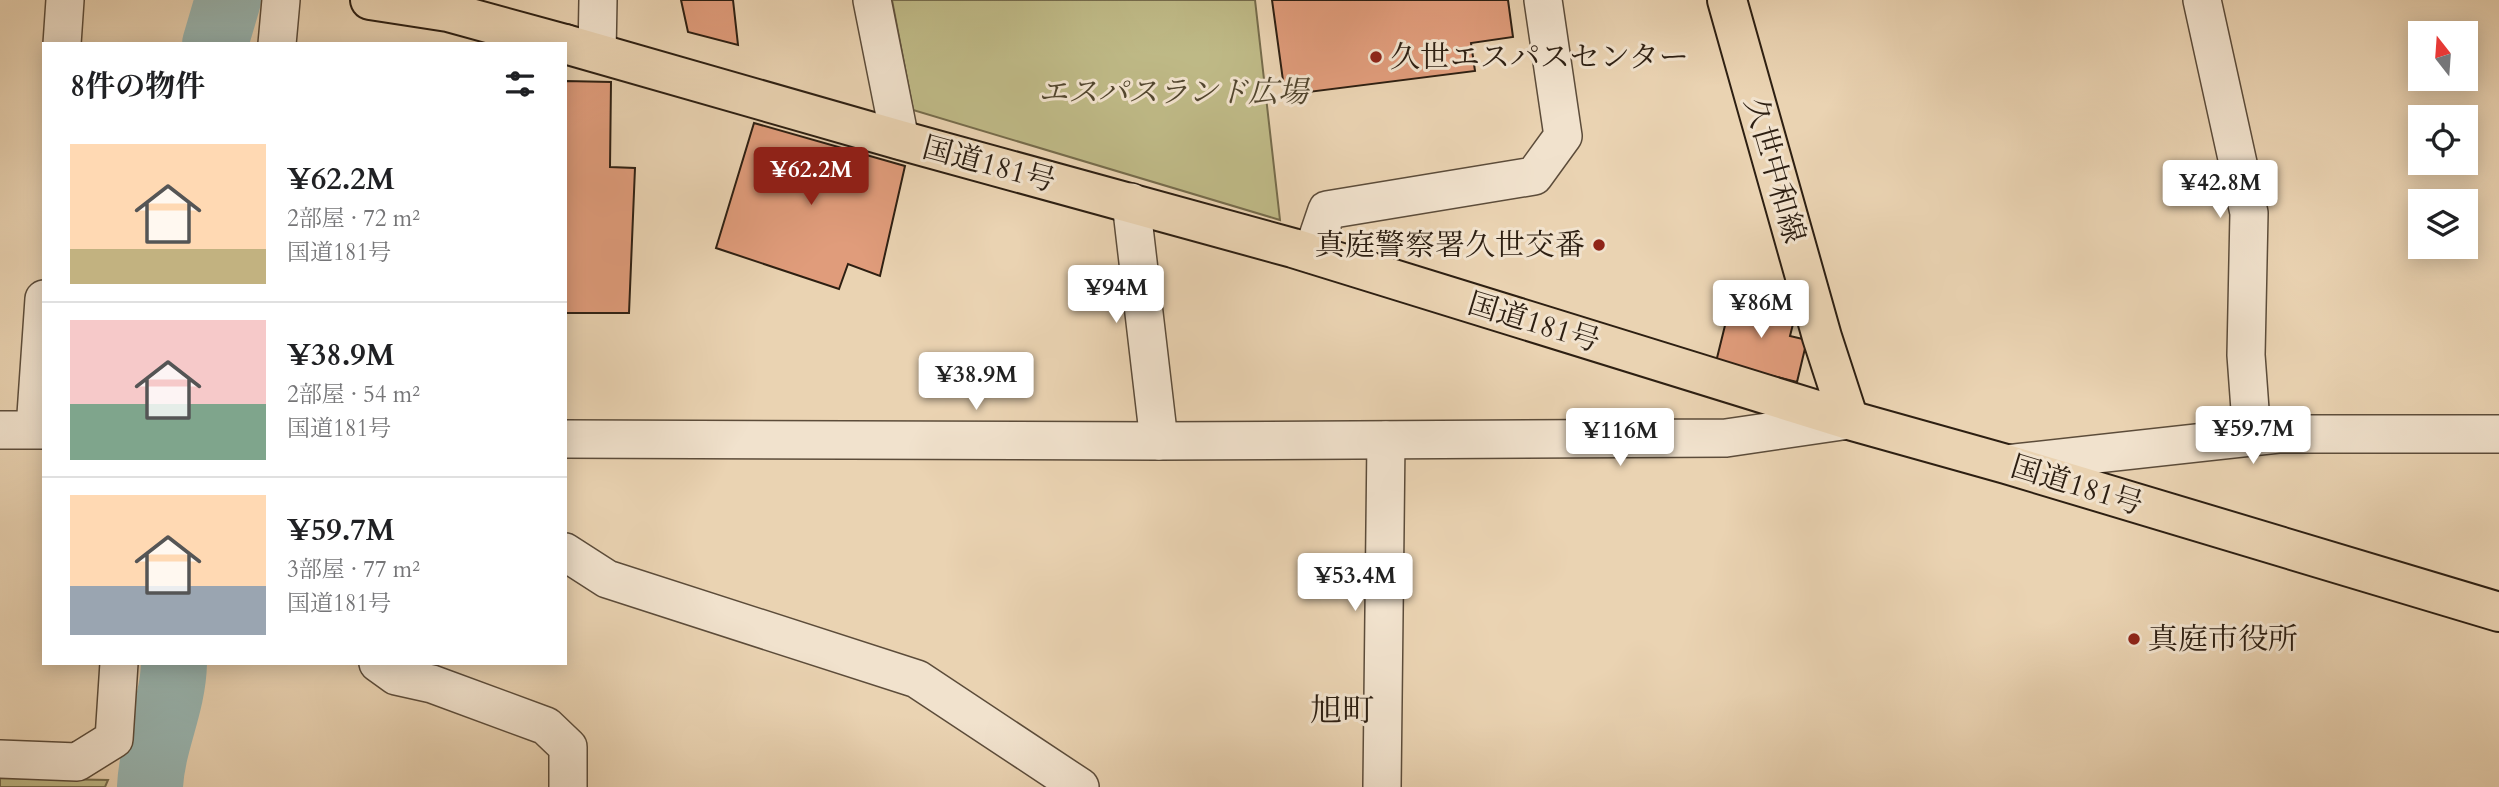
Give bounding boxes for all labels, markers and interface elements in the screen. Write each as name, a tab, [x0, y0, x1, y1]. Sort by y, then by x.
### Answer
north arrow	[2408, 21, 2478, 91]
map controls	[2408, 21, 2478, 259]
place label: 久世エスパスセンター	[1390, 37, 1689, 78]
marker: 久世エスパスセンター	[1368, 49, 1384, 65]
icon: filters	[501, 65, 539, 103]
text: 8件の物件	[70, 66, 205, 107]
park label: エスパスランド広場	[1038, 72, 1311, 113]
street label: 久世中和線	[1734, 92, 1815, 248]
button: locate	[2408, 105, 2478, 175]
street label: 国道181号	[918, 127, 1060, 202]
pin: ¥62.2M	[754, 148, 868, 207]
text: ¥62.2M	[770, 154, 852, 185]
text: ¥62.2M	[287, 159, 395, 200]
pin: ¥42.8M	[2163, 160, 2277, 220]
text: ¥42.8M	[2179, 167, 2261, 198]
icon: home	[126, 172, 210, 256]
button: layers	[2408, 189, 2478, 259]
text: 2部屋 · 72 m²	[287, 203, 420, 234]
place label: 真庭警察署久世交番	[1315, 225, 1585, 266]
text: 国道181号	[287, 237, 391, 268]
marker: 真庭警察署久世交番	[1591, 237, 1607, 253]
pin: ¥94M	[1075, 266, 1157, 325]
text: ¥94M	[1084, 272, 1148, 303]
pin: ¥86M	[1720, 280, 1802, 340]
street label: 国道181号	[1463, 283, 1605, 362]
text: ¥86M	[1729, 287, 1793, 318]
text: ¥38.9M	[287, 335, 395, 376]
icon: home	[126, 348, 210, 432]
pin: ¥38.9M	[919, 352, 1033, 412]
text: ¥38.9M	[935, 359, 1017, 390]
text: 2部屋 · 54 m²	[287, 379, 420, 410]
pin: ¥59.7M	[2196, 406, 2310, 466]
pin: ¥116M	[1571, 408, 1669, 468]
text: 国道181号	[287, 413, 391, 444]
text: ¥59.7M	[2212, 413, 2294, 444]
text: ¥116M	[1582, 415, 1658, 446]
street label: 国道181号	[2006, 446, 2148, 525]
text: ¥59.7M	[287, 510, 395, 551]
icon: home	[126, 523, 210, 607]
text: 3部屋 · 77 m²	[287, 554, 420, 585]
pin: ¥53.4M	[1298, 554, 1412, 613]
text: ¥53.4M	[1314, 560, 1396, 591]
text: 国道181号	[287, 588, 391, 619]
place label: 真庭市役所	[2148, 619, 2298, 660]
marker: 真庭市役所	[2126, 631, 2142, 647]
district label: 旭町	[1310, 689, 1374, 733]

